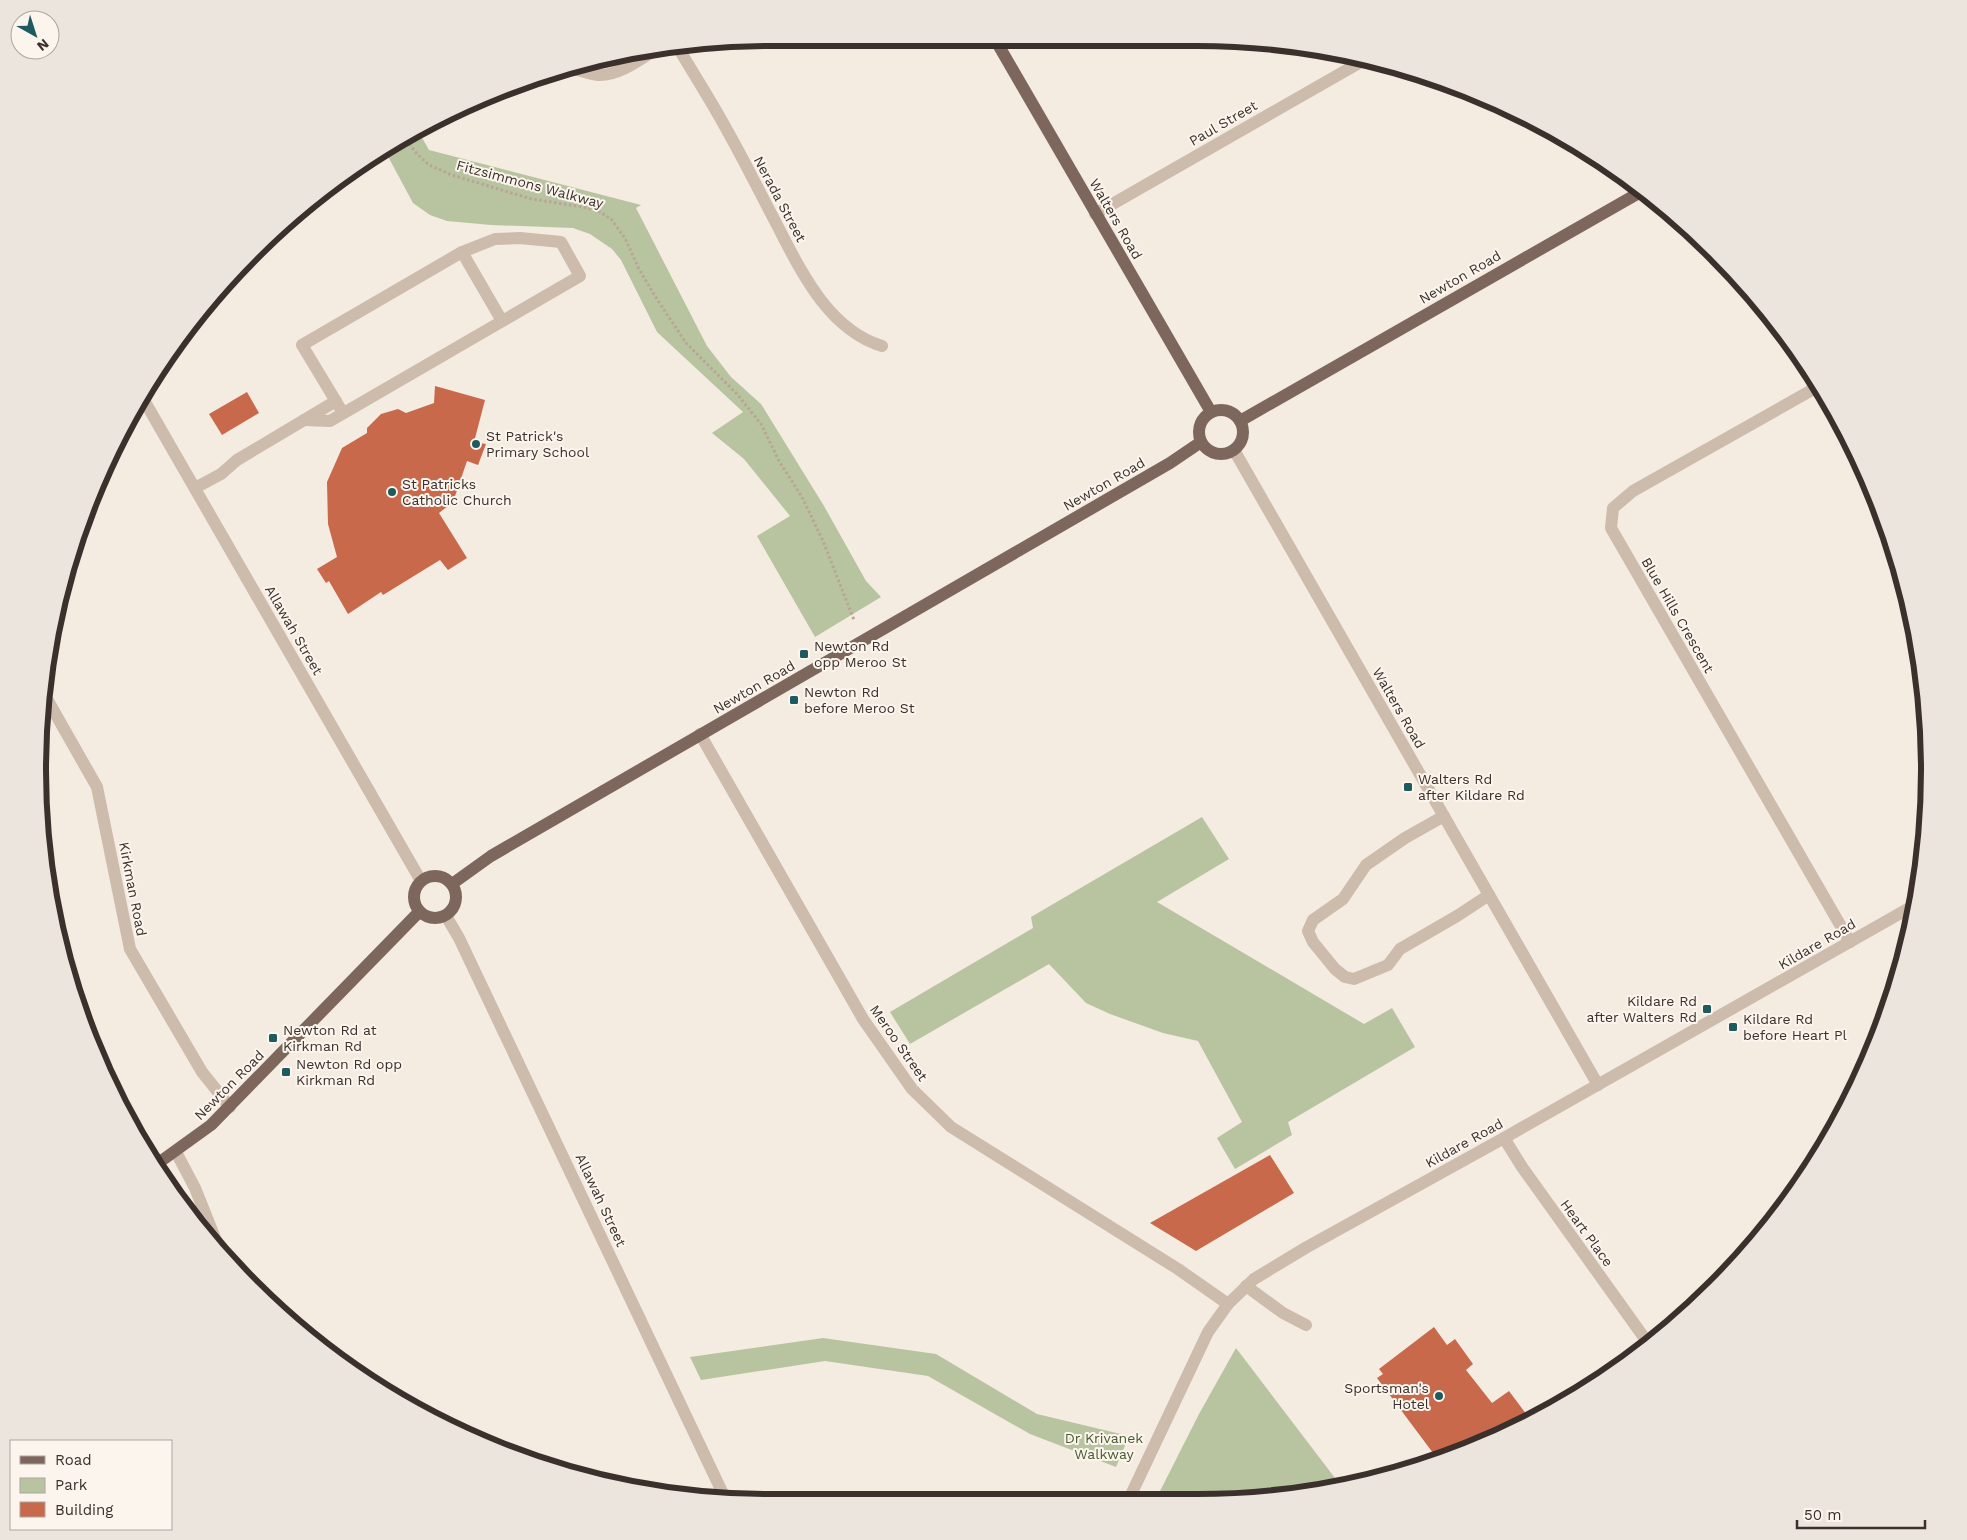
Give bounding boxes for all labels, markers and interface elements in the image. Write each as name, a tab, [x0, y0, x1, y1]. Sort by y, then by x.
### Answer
north arrow	[10, 10, 60, 60]
text: N	[34, 36, 52, 55]
street label: Paul Street	[1186, 97, 1260, 149]
street label: Nerada Street	[751, 153, 809, 245]
street label: Fitzsimmons Walkway	[455, 157, 606, 212]
street label: Walters Road	[1086, 176, 1146, 262]
street label: Newton Road	[1416, 247, 1504, 307]
place label: St Patrick's Primary School	[486, 428, 590, 460]
marker: St Patrick's Primary School	[470, 438, 482, 450]
street label: Newton Road	[1060, 454, 1148, 514]
place label: St Patricks Catholic Church	[402, 476, 512, 508]
marker: St Patricks Catholic Church	[386, 486, 398, 498]
street label: Blue Hills Crescent	[1638, 554, 1718, 676]
street label: Allawah Street	[262, 582, 326, 678]
place label: Newton Rd opp Meroo St	[814, 638, 907, 670]
marker: Newton Rd opp Meroo St	[798, 648, 810, 660]
street label: Newton Road	[710, 657, 798, 717]
street label: Walters Road	[1369, 665, 1429, 751]
place label: Newton Rd before Meroo St	[804, 684, 915, 716]
marker: Newton Rd before Meroo St	[788, 694, 800, 706]
place label: Walters Rd after Kildare Rd	[1418, 771, 1525, 803]
marker: Walters Rd after Kildare Rd	[1402, 781, 1414, 793]
street label: Kirkman Road	[116, 841, 150, 937]
street label: Kildare Road	[1776, 915, 1858, 973]
place label: Kildare Rd after Walters Rd	[1586, 993, 1697, 1025]
street label: Meroo Street	[867, 1002, 931, 1084]
marker: Kildare Rd after Walters Rd	[1701, 1003, 1713, 1015]
place label: Kildare Rd before Heart Pl	[1743, 1011, 1847, 1043]
marker: Kildare Rd before Heart Pl	[1727, 1021, 1739, 1033]
place label: Newton Rd at Kirkman Rd	[283, 1022, 377, 1054]
marker: Newton Rd at Kirkman Rd	[267, 1032, 279, 1044]
street label: Newton Road	[191, 1047, 267, 1123]
place label: Newton Rd opp Kirkman Rd	[296, 1056, 402, 1088]
marker: Newton Rd opp Kirkman Rd	[280, 1066, 292, 1078]
street label: Kildare Road	[1422, 1115, 1506, 1171]
street label: Allawah Street	[572, 1151, 630, 1249]
street label: Heart Place	[1557, 1196, 1617, 1270]
place label: Sportsman's Hotel	[1344, 1380, 1430, 1412]
marker: Sportsman's Hotel	[1433, 1390, 1445, 1402]
park label: Dr Krivanek Walkway	[1065, 1430, 1143, 1462]
legend	[10, 1440, 172, 1530]
text: Road	[55, 1451, 92, 1469]
text: Park	[55, 1476, 88, 1494]
scale bar	[1797, 1498, 1924, 1530]
text: Building	[55, 1501, 113, 1519]
text: 50 m	[1804, 1506, 1841, 1524]

